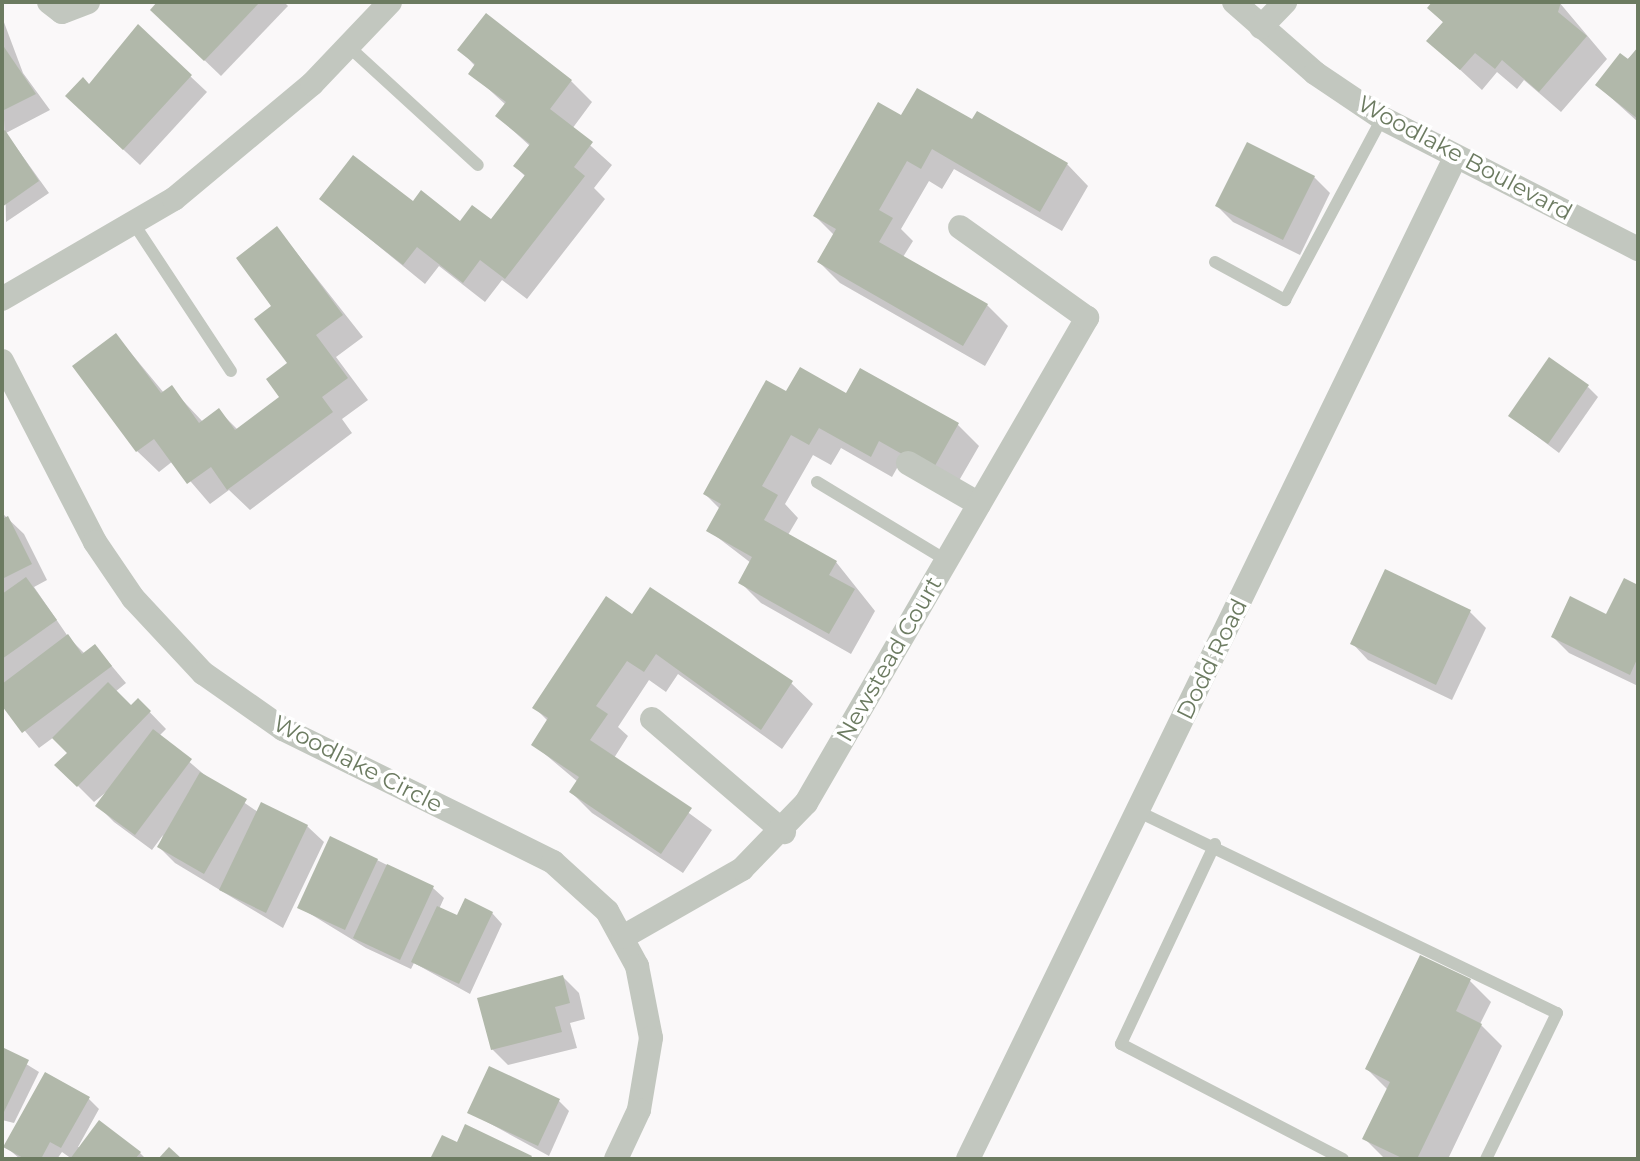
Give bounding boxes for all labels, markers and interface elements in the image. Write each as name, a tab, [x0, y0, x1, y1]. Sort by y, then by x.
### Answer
street label: Woodlake Boulevard	[1353, 90, 1577, 226]
street label: Newstead Court	[831, 572, 947, 746]
street label: Dodd Road	[1171, 594, 1253, 724]
street label: Woodlake Circle	[269, 709, 447, 819]

